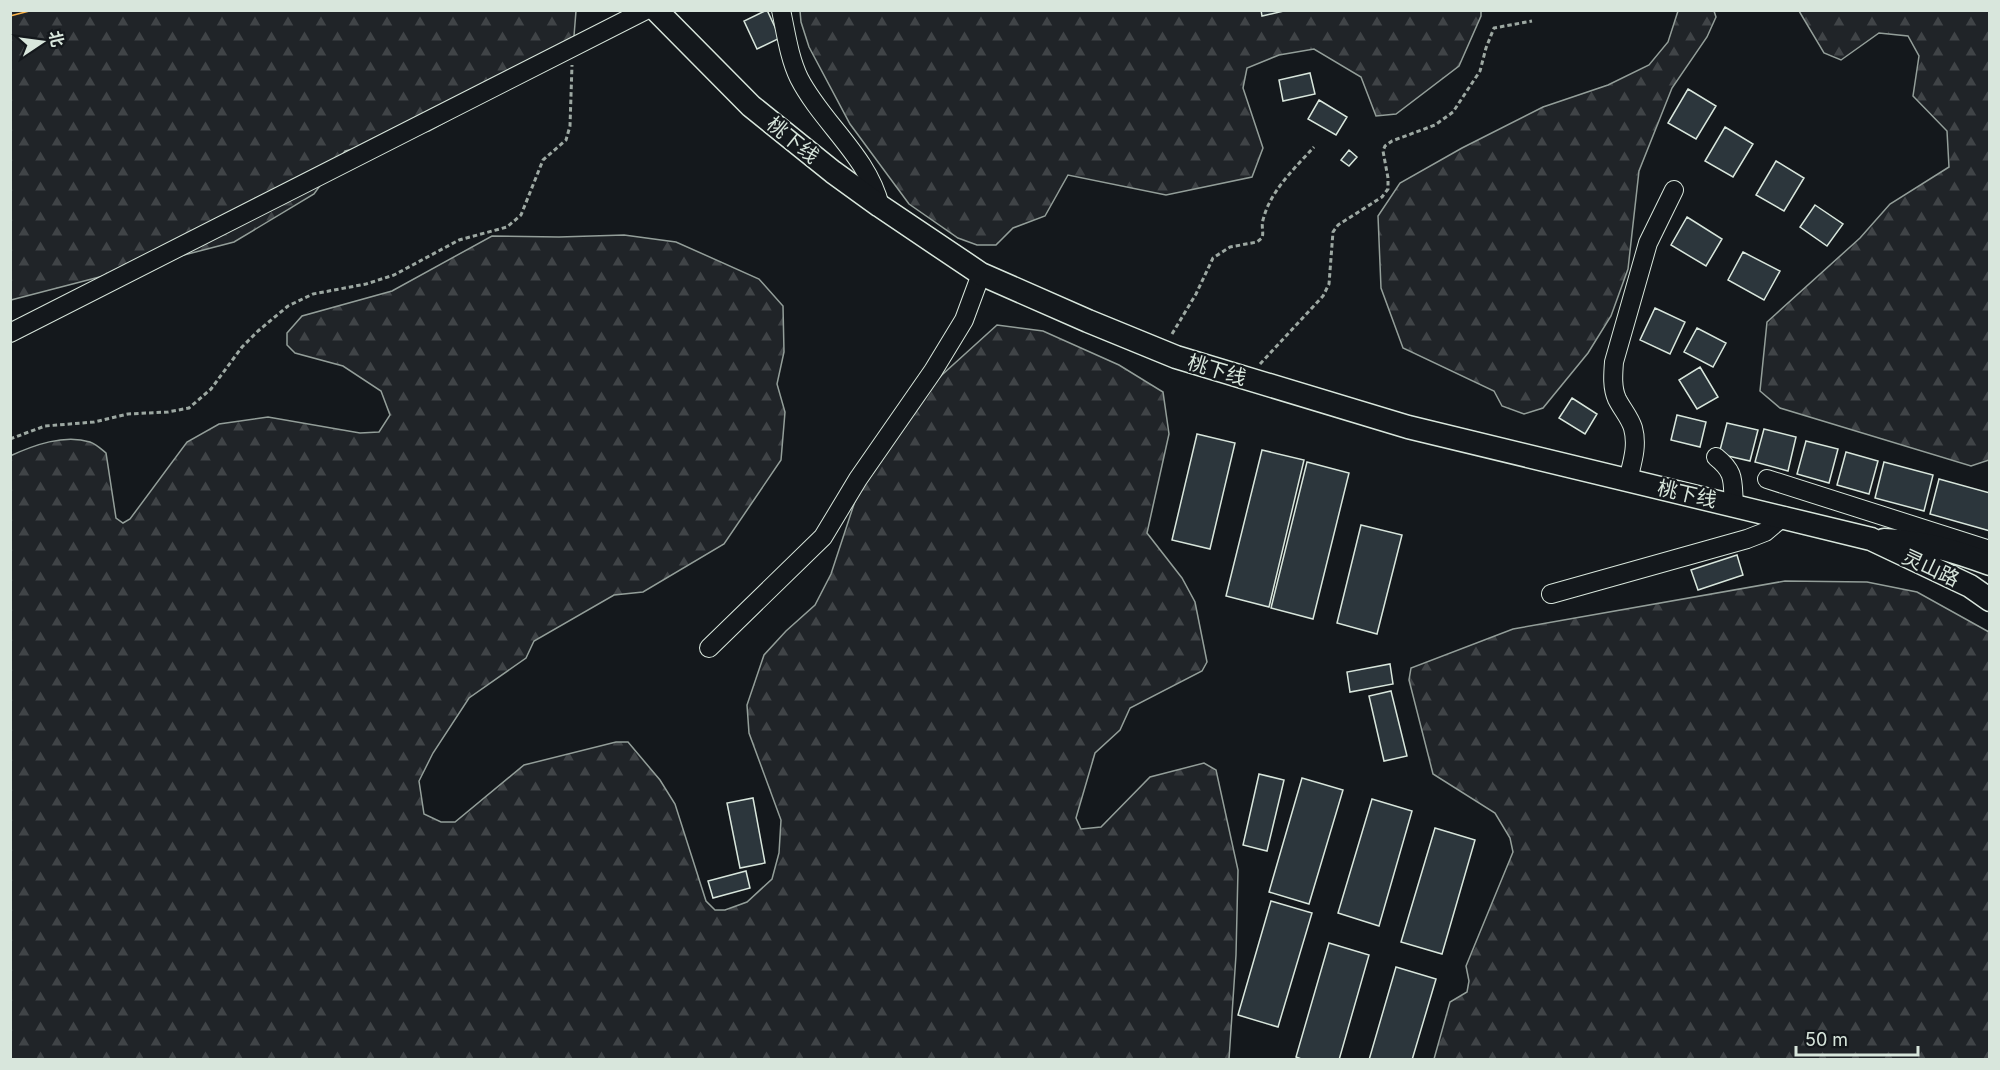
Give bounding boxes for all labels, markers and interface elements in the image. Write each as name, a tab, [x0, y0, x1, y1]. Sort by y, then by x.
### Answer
north arrow	[12, 12, 72, 72]
text: 北	[45, 29, 68, 49]
street label: 桃下线	[762, 112, 824, 168]
street label: 桃下线	[1185, 350, 1249, 390]
street label: 桃下线	[1655, 476, 1719, 512]
street label: 灵山路	[1899, 544, 1963, 592]
scale bar	[1796, 1019, 1918, 1057]
text: 50 m	[1805, 1029, 1848, 1050]

